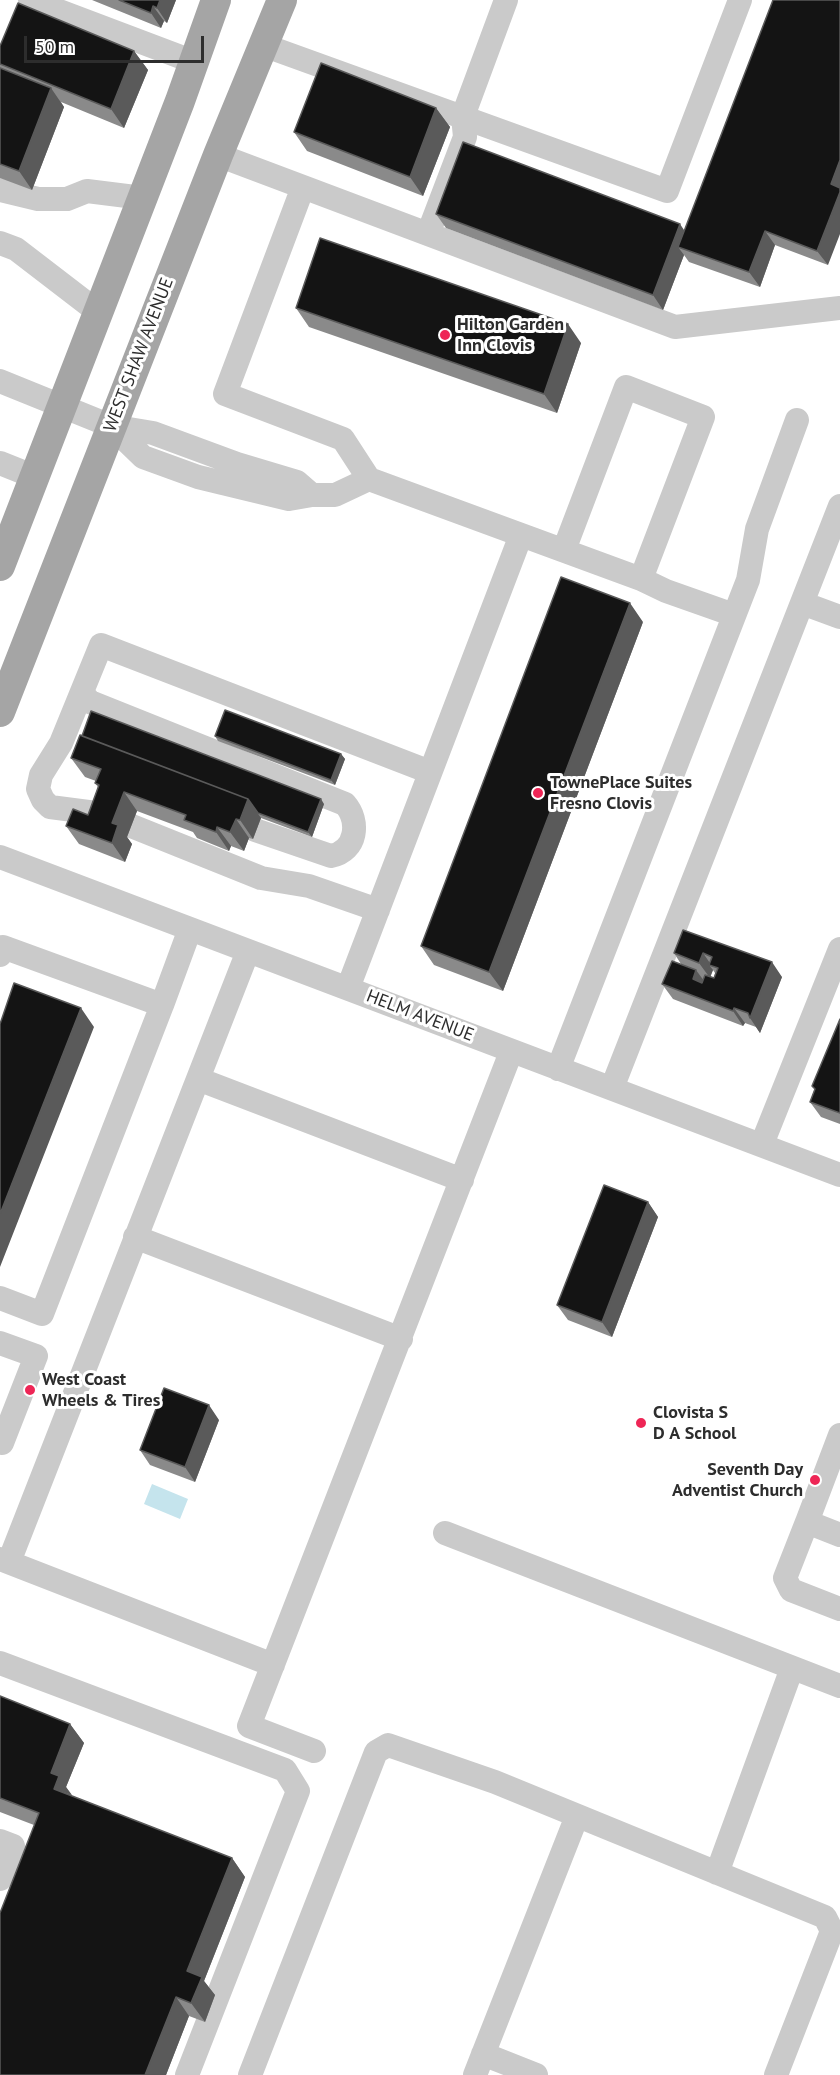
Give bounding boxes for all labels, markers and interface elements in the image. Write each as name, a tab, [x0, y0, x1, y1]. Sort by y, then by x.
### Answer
scale bar	[27, 24, 207, 62]
text: 50 m	[35, 35, 74, 58]
street label: WEST SHAW AVENUE	[100, 275, 178, 435]
place label: Hilton Garden Inn Clovis	[457, 314, 564, 356]
marker: Hilton Garden Inn Clovis	[438, 328, 452, 342]
place label: TownePlace Suites Fresno Clovis	[550, 772, 692, 814]
marker: TownePlace Suites Fresno Clovis	[531, 786, 545, 800]
street label: HELM AVENUE	[363, 986, 477, 1046]
place label: West Coast Wheels & Tires	[42, 1369, 160, 1412]
marker: West Coast Wheels & Tires	[23, 1383, 37, 1397]
place label: Clovista S D A School	[653, 1402, 736, 1444]
marker: Clovista S D A School	[634, 1416, 648, 1430]
place label: Seventh Day Adventist Church	[672, 1459, 803, 1502]
marker: Seventh Day Adventist Church	[808, 1473, 822, 1487]

